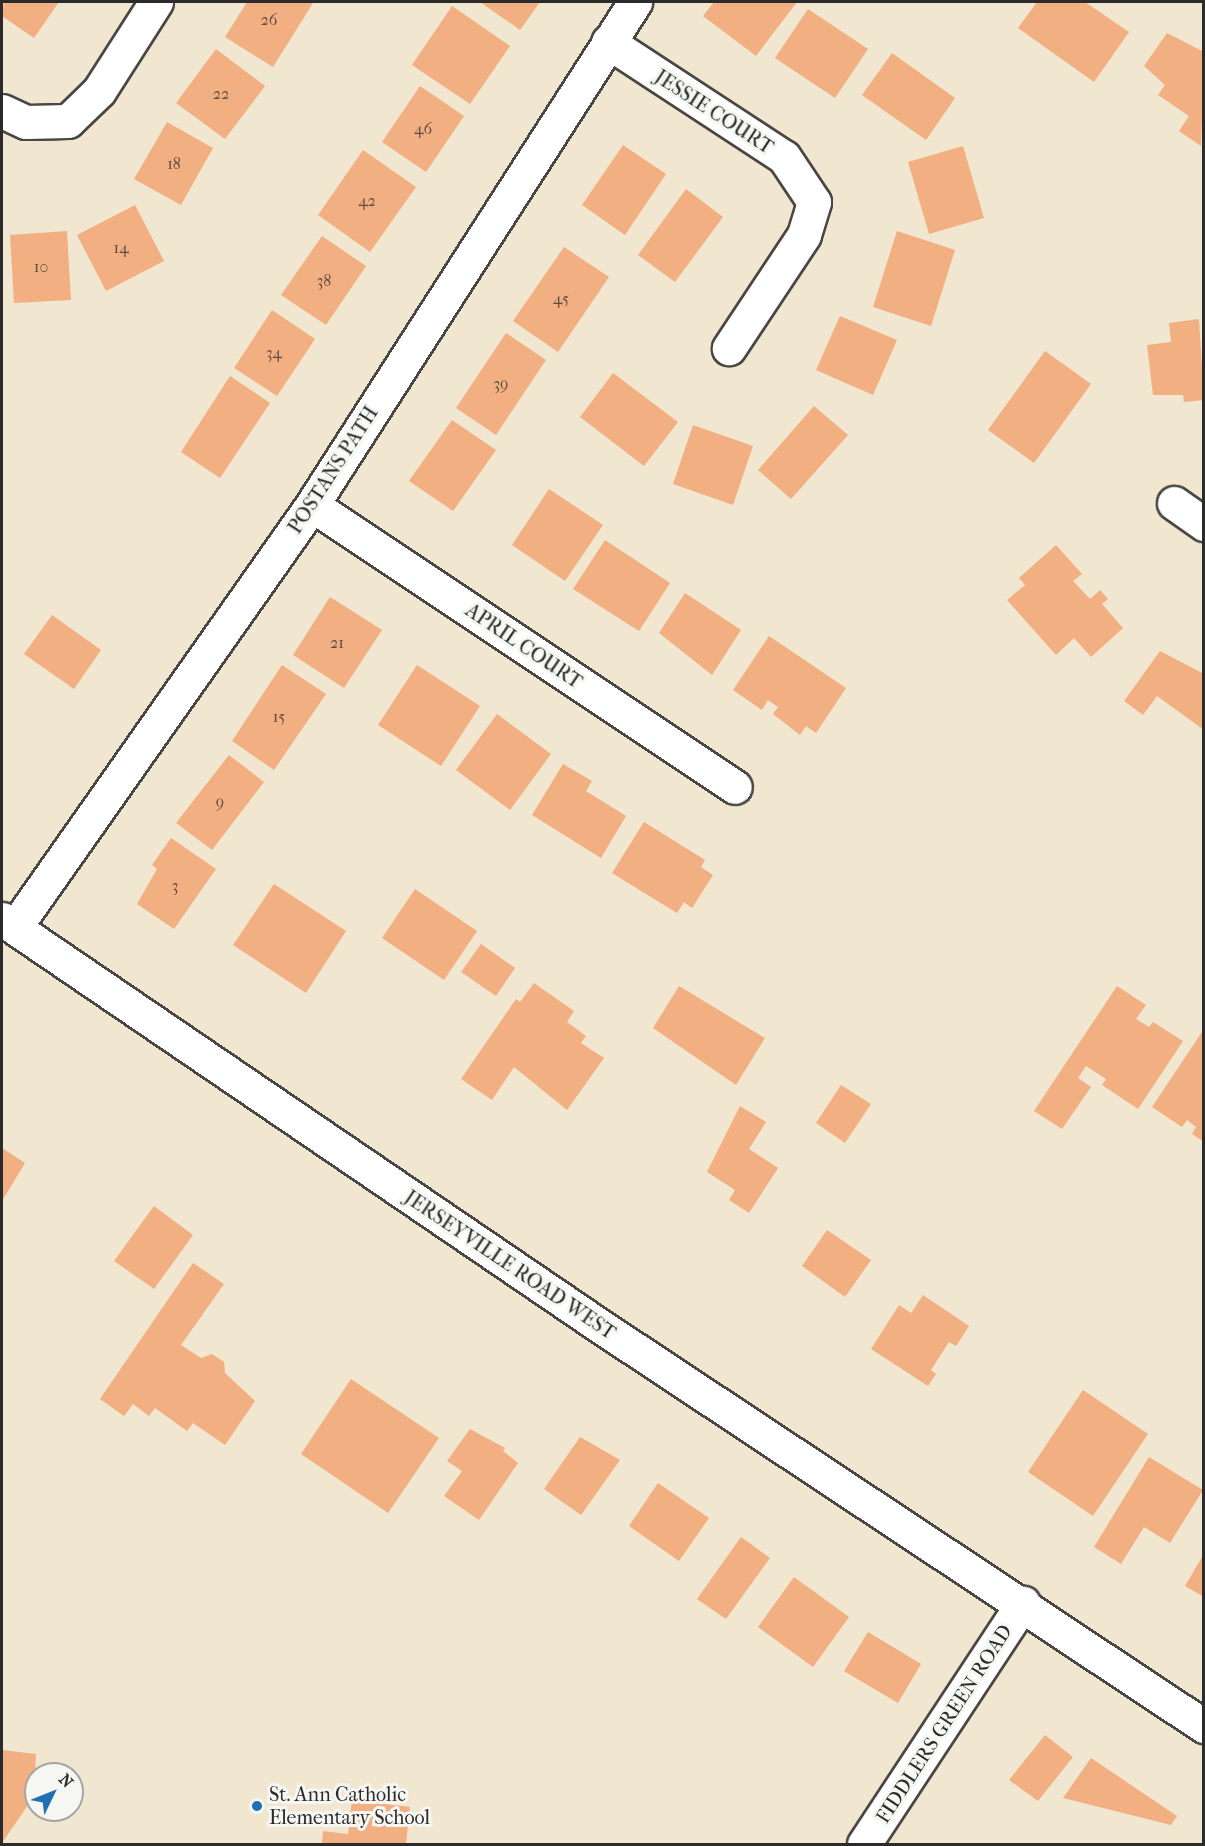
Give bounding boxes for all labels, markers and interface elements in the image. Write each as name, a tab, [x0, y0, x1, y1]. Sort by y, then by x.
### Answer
house number: 26	[261, 10, 277, 30]
street label: JESSIE COURT	[650, 65, 778, 159]
house number: 22	[213, 84, 229, 104]
house number: 46	[414, 119, 432, 139]
house number: 18	[167, 154, 181, 174]
house number: 42	[358, 191, 376, 211]
house number: 14	[113, 238, 129, 258]
house number: 10	[34, 257, 48, 277]
house number: 38	[317, 271, 331, 291]
house number: 45	[553, 289, 569, 309]
house number: 34	[266, 343, 282, 363]
house number: 39	[494, 374, 508, 394]
street label: POSTANS PATH	[283, 402, 383, 538]
street label: APRIL COURT	[461, 598, 587, 694]
house number: 21	[330, 633, 344, 653]
house number: 15	[273, 707, 285, 727]
house number: 9	[216, 792, 224, 812]
house number: 3	[172, 876, 178, 896]
street label: JERSEYVILLE ROAD WEST	[400, 1185, 620, 1345]
street label: FIDDLERS GREEN ROAD	[871, 1620, 1017, 1828]
north arrow	[24, 1762, 84, 1822]
text: N	[55, 1770, 77, 1792]
place label: St. Ann Catholic Elementary School	[269, 1782, 430, 1829]
marker: St. Ann Catholic Elementary School	[250, 1799, 264, 1813]

